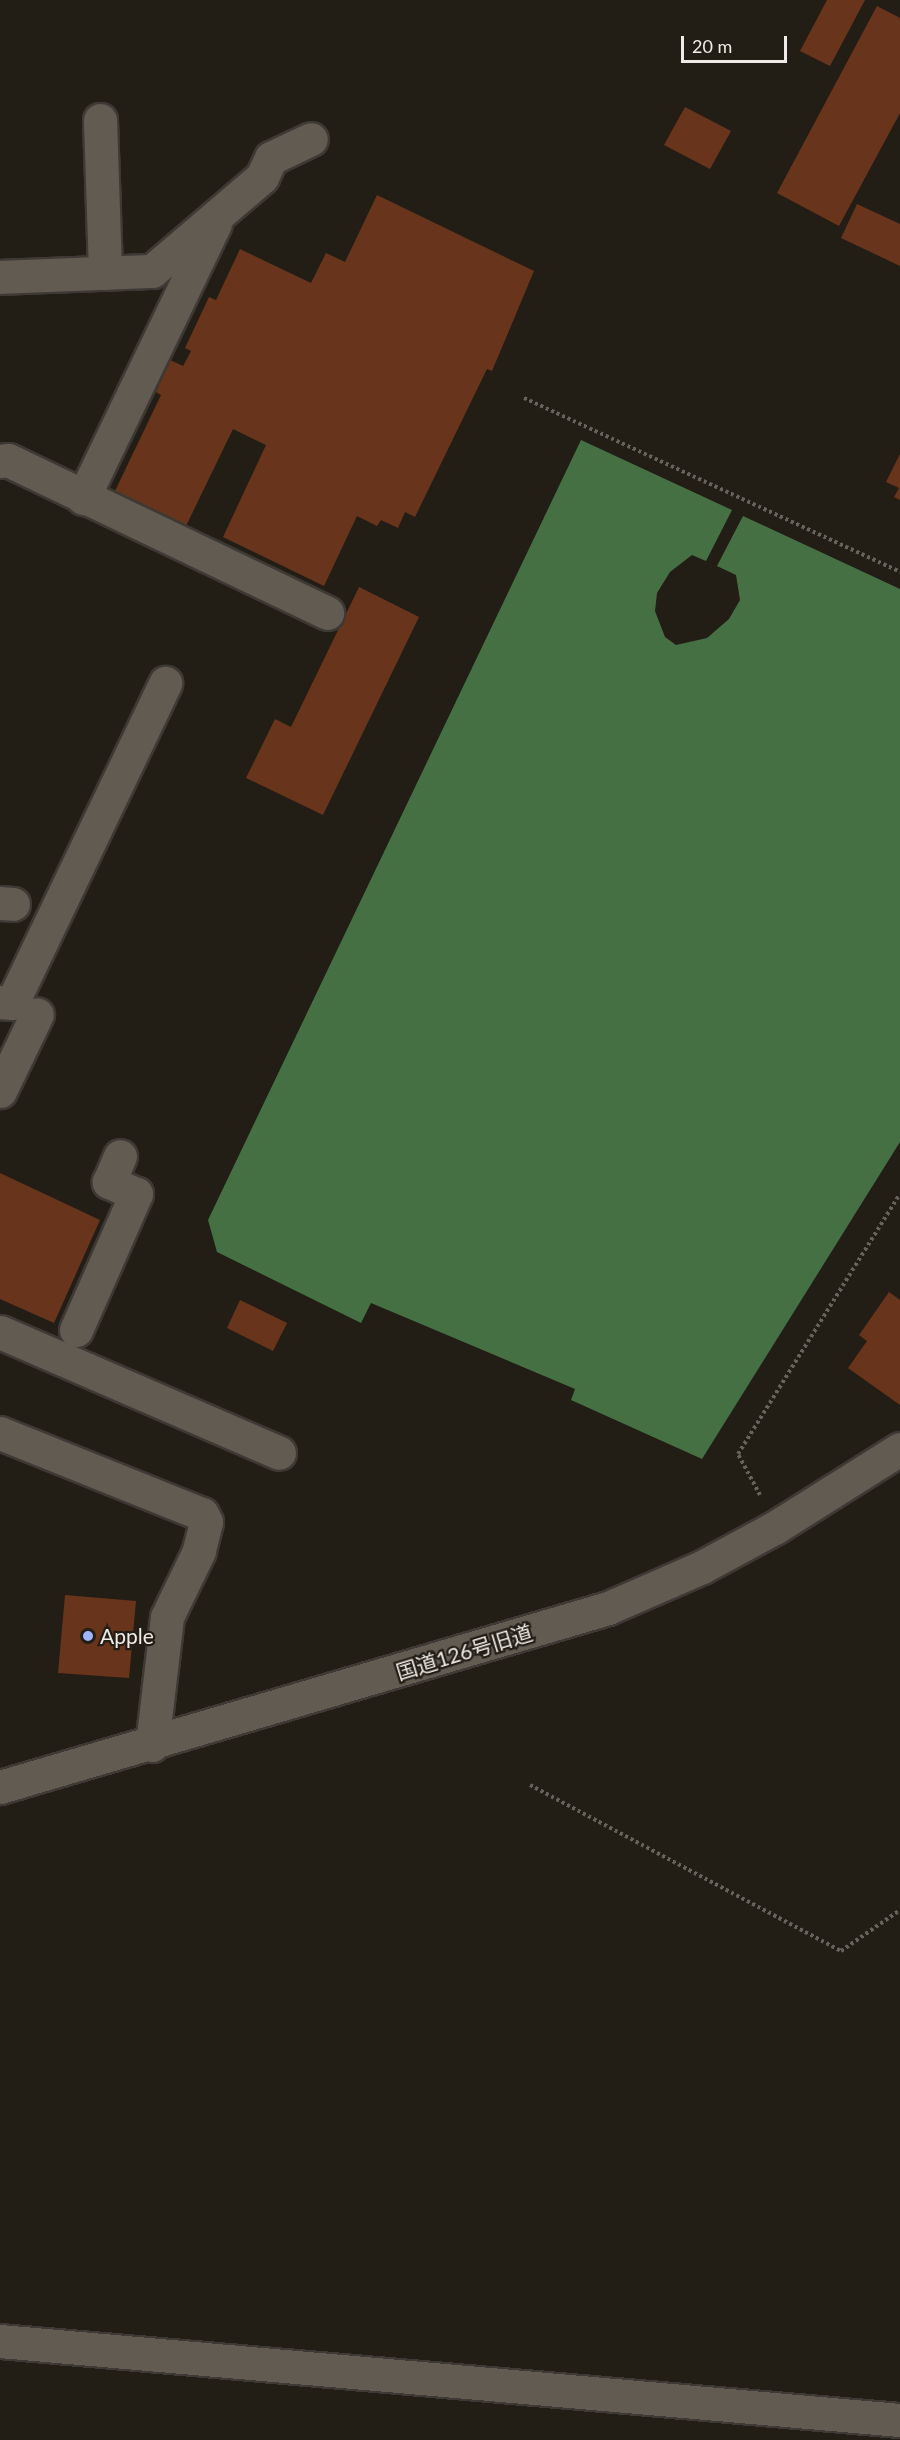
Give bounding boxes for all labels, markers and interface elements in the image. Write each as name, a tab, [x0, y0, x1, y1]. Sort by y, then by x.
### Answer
scale bar	[684, 24, 790, 62]
text: 20 m	[692, 35, 732, 57]
street label: 国道126号旧道	[393, 1619, 535, 1685]
place label: Apple	[100, 1623, 154, 1649]
marker: Apple	[81, 1629, 95, 1643]

